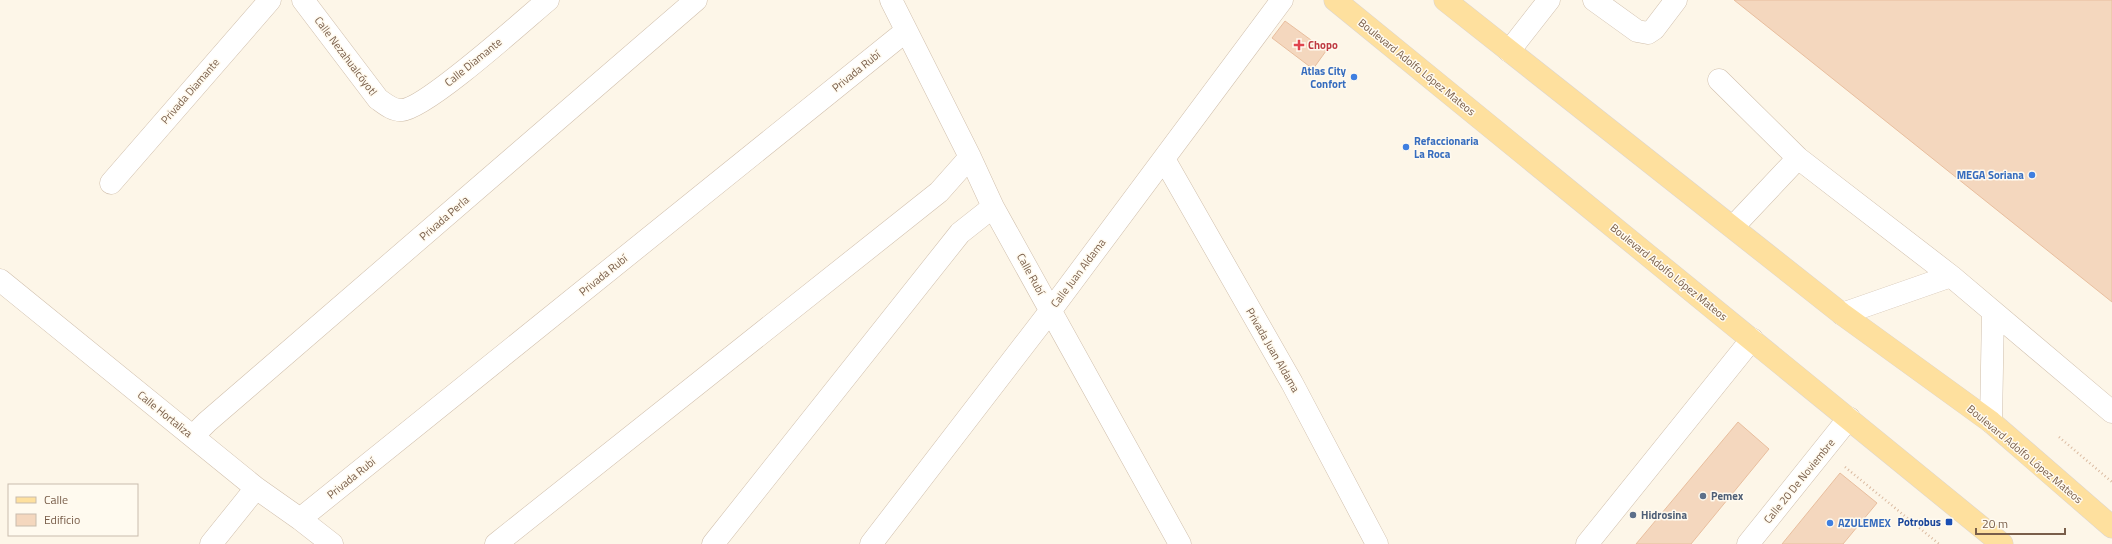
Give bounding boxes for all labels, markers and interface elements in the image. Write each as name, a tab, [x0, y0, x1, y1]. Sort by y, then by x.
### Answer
street label: Calle Nezahualcóyotl	[311, 13, 381, 99]
street label: Boulevard Adolfo López Mateos	[1355, 15, 1479, 119]
street label: Calle Diamante	[441, 34, 505, 90]
place label: Chopo	[1308, 37, 1338, 53]
marker: Chopo	[1293, 39, 1305, 51]
street label: Privada Rubí	[828, 46, 885, 95]
street label: Privada Diamante	[157, 54, 223, 127]
place label: Atlas City Confort	[1301, 63, 1346, 92]
marker: Atlas City Confort	[1349, 72, 1359, 82]
place label: Refaccionaria La Roca	[1414, 133, 1479, 162]
marker: Refaccionaria La Roca	[1401, 142, 1411, 152]
place label: MEGA Soriana	[1957, 167, 2024, 183]
marker: MEGA Soriana	[2027, 170, 2037, 180]
street label: Privada Perla	[416, 192, 473, 244]
street label: Boulevard Adolfo López Mateos	[1607, 220, 1731, 324]
street label: Calle Juan Aldama	[1047, 235, 1110, 311]
street label: Privada Rubí	[575, 250, 632, 299]
street label: Calle Rubí	[1013, 250, 1050, 299]
street label: Privada Juan Aldama	[1242, 305, 1304, 396]
street label: Calle Hortaliza	[134, 387, 196, 441]
street label: Boulevard Adolfo López Mateos	[1964, 401, 2086, 507]
street label: Calle 20 De Noviembre	[1760, 435, 1839, 527]
street label: Privada Rubí	[323, 453, 380, 502]
legend	[8, 484, 138, 536]
place label: Pemex	[1711, 488, 1744, 504]
text: Calle	[44, 490, 68, 509]
marker: Pemex	[1698, 491, 1708, 501]
place label: Hidrosina	[1641, 507, 1687, 523]
text: Edificio	[44, 510, 80, 529]
marker: Hidrosina	[1628, 510, 1638, 520]
scale bar	[1976, 510, 2065, 536]
place label: Potrobus	[1897, 514, 1941, 530]
text: 20 m	[1982, 514, 2008, 533]
place label: AZULEMEX	[1838, 515, 1891, 531]
marker: Potrobus	[1944, 517, 1954, 527]
marker: AZULEMEX	[1825, 518, 1835, 528]

